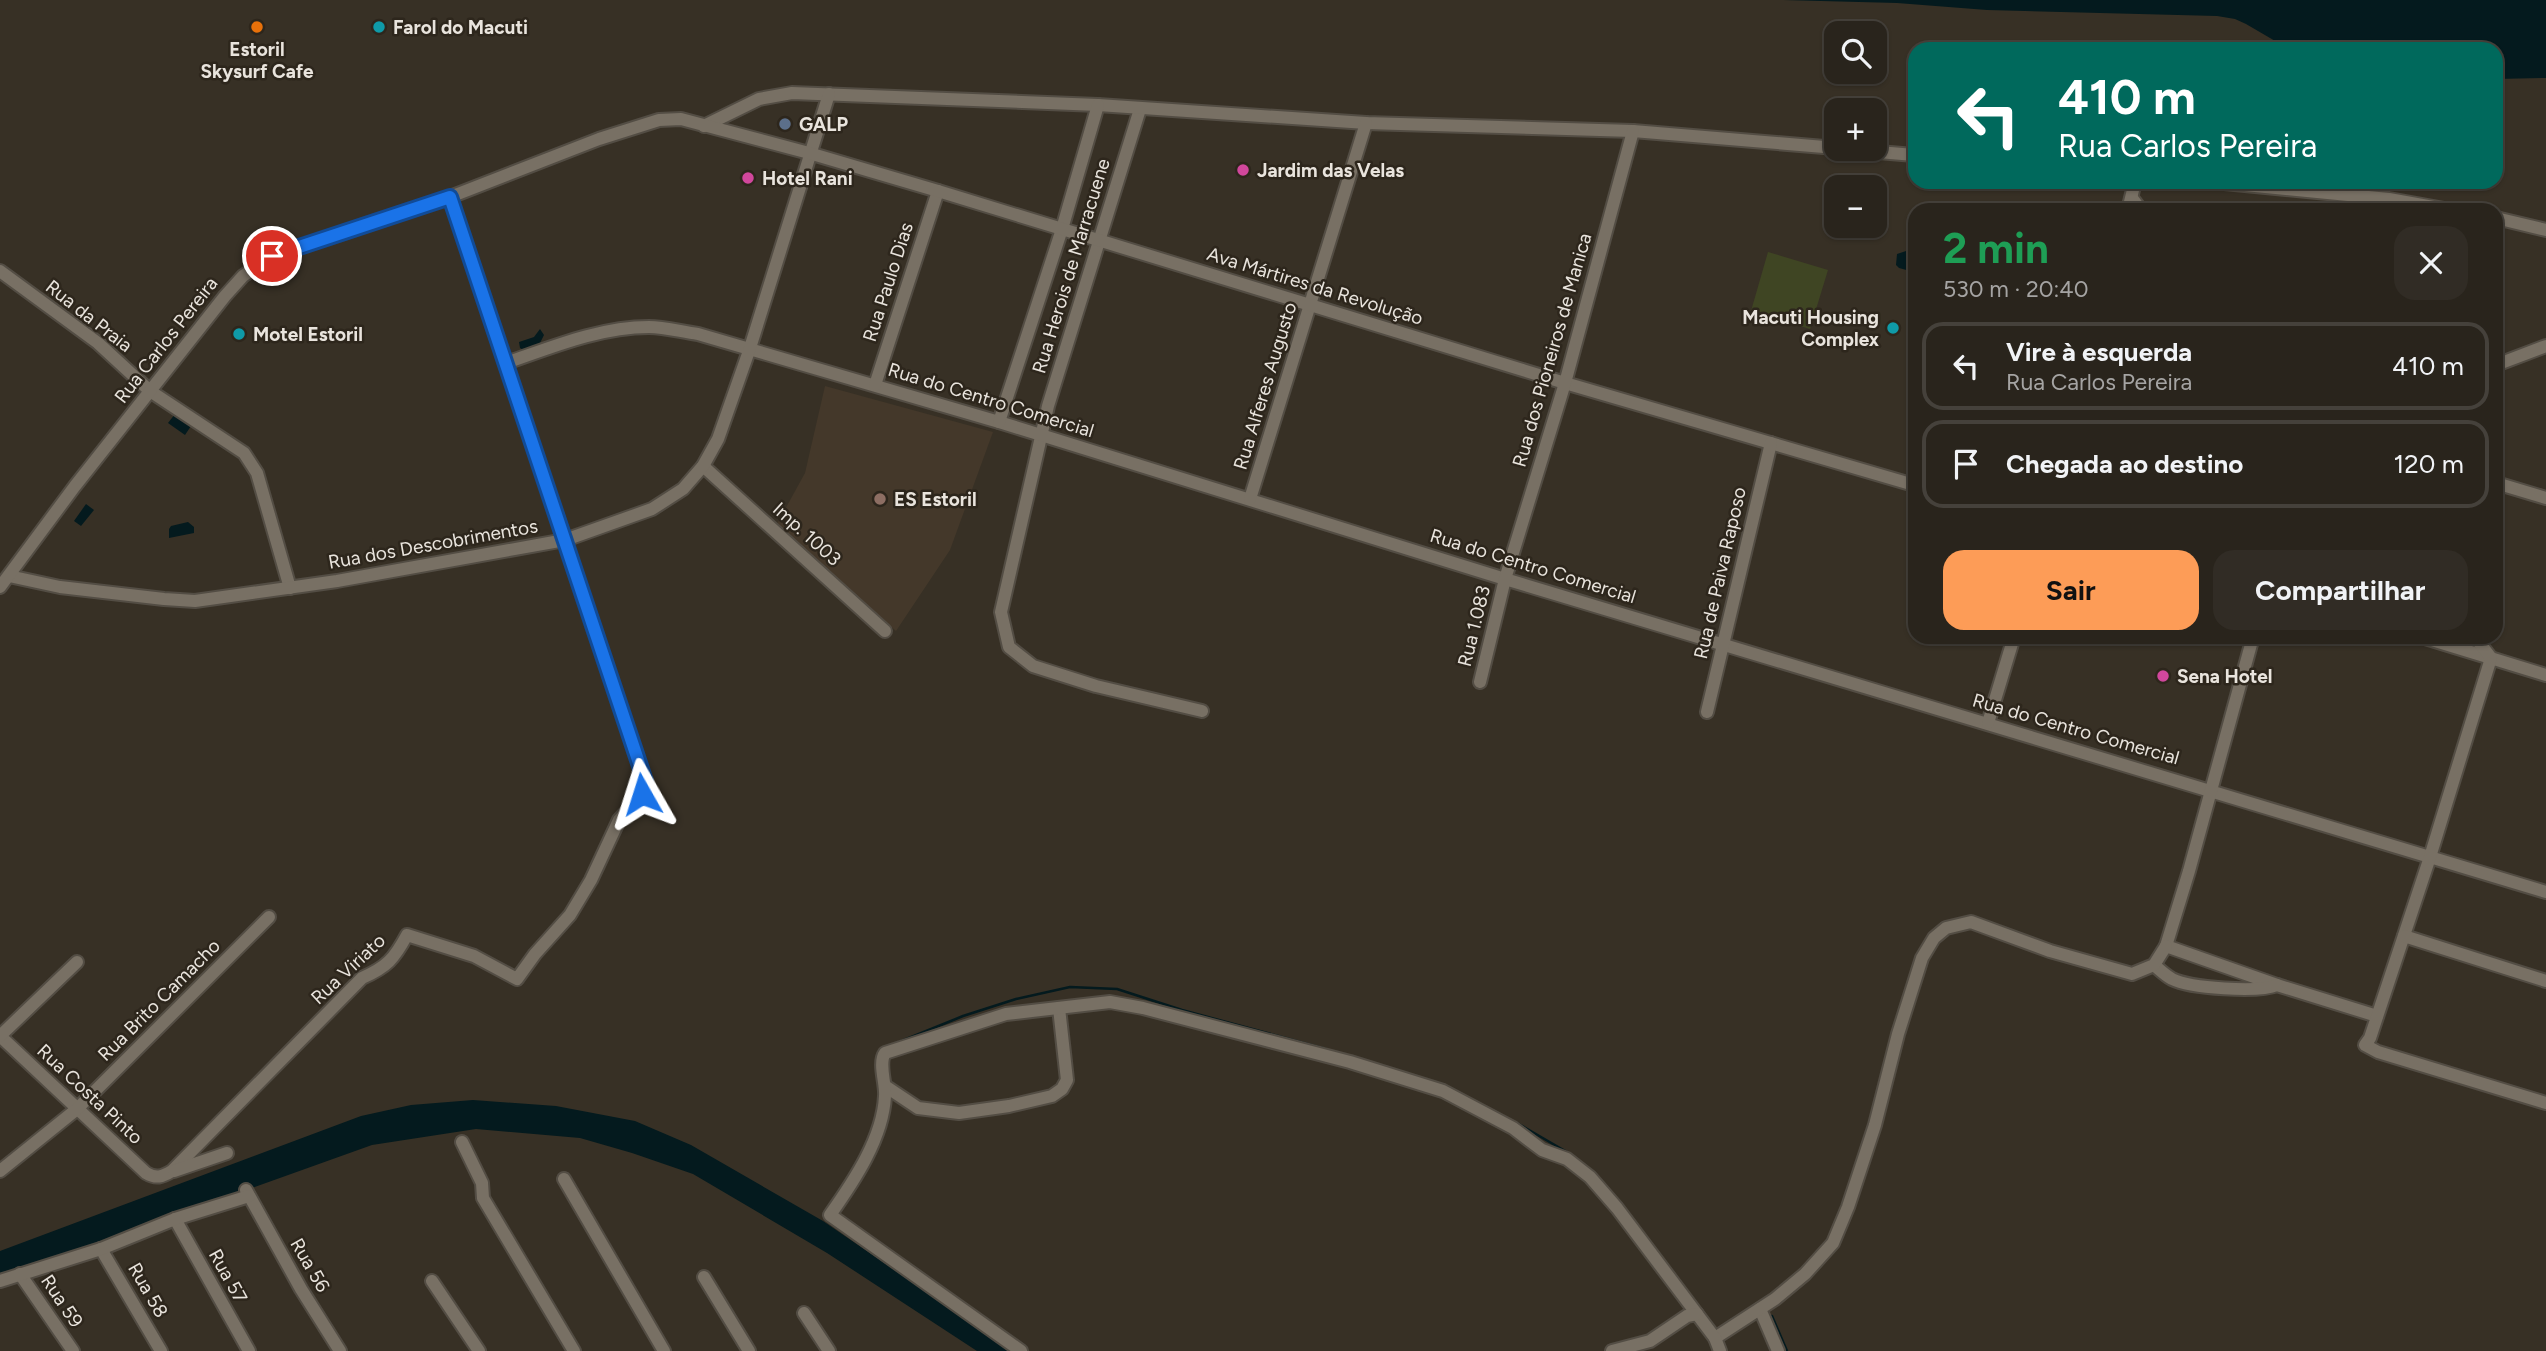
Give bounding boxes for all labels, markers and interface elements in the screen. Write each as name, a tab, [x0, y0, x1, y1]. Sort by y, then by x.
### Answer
place label: Farol do Macuti	[393, 16, 528, 39]
marker: Estoril Skysurf Cafe	[249, 19, 265, 35]
marker: Farol do Macuti	[371, 19, 387, 35]
map controls	[1824, 21, 1887, 238]
button: search	[1824, 21, 1887, 84]
place label: Estoril Skysurf Cafe	[200, 38, 314, 83]
text: 410 m	[2058, 67, 2196, 126]
icon: left	[1943, 70, 2034, 161]
button: +	[1824, 98, 1887, 161]
place label: GALP	[799, 113, 848, 136]
marker: GALP	[777, 116, 793, 132]
text: Rua Carlos Pereira	[2058, 127, 2317, 165]
street label: Rua Herois de Marracuene	[1027, 156, 1115, 376]
place label: Jardim das Velas	[1257, 159, 1404, 182]
marker: Jardim das Velas	[1235, 162, 1251, 178]
place label: Hotel Rani	[762, 167, 853, 190]
marker: Hotel Rani	[740, 170, 756, 186]
button: −	[1824, 175, 1887, 238]
street label: Rua Paulo Dias	[858, 219, 918, 344]
text: 2 min	[1943, 223, 2049, 274]
pin	[242, 226, 302, 286]
button: close	[2394, 226, 2468, 300]
street label: Rua dos Pioneiros de Manica	[1508, 230, 1596, 470]
icon: arrive	[253, 237, 291, 275]
street label: Ava Mártires da Revolução	[1204, 242, 1426, 330]
street label: Rua Carlos Pereira	[110, 272, 222, 408]
street label: Rua da Praia	[41, 275, 137, 357]
text: 530 m · 20:40	[1943, 275, 2088, 303]
street label: Rua Alferes Augusto	[1229, 300, 1301, 472]
place label: Macuti Housing Complex	[1742, 306, 1879, 351]
marker: Macuti Housing Complex	[1885, 320, 1901, 336]
place label: Motel Estoril	[253, 323, 363, 346]
marker: Motel Estoril	[231, 326, 247, 342]
text: Vire à esquerda	[2006, 336, 2192, 368]
icon: left	[1947, 347, 1985, 385]
text: 410 m	[2392, 350, 2464, 382]
street label: Rua do Centro Comercial	[885, 358, 1097, 442]
text: Rua Carlos Pereira	[2006, 368, 2192, 396]
icon: arrive	[1947, 445, 1985, 483]
text: Chegada ao destino	[2006, 448, 2243, 480]
text: 120 m	[2394, 448, 2464, 480]
street label: Rua de Paiva Raposo	[1689, 485, 1751, 661]
place label: ES Estoril	[894, 488, 977, 511]
marker: ES Estoril	[872, 491, 888, 507]
street label: Imp. 1003	[768, 497, 846, 571]
street label: Rua dos Descobrimentos	[326, 514, 540, 574]
street label: Rua do Centro Comercial	[1427, 524, 1639, 608]
button: Sair	[1943, 550, 2199, 630]
button: Compartilhar	[2213, 550, 2468, 630]
street label: Rua 1.083	[1453, 583, 1495, 669]
place label: Sena Hotel	[2177, 665, 2272, 688]
marker: Sena Hotel	[2155, 668, 2171, 684]
street label: Rua do Centro Comercial	[1970, 688, 2182, 770]
position arrow	[605, 757, 679, 831]
street label: Rua Viriato	[306, 929, 390, 1009]
street label: Rua Brito Camacho	[93, 934, 225, 1066]
street label: Rua Costa Pinto	[32, 1039, 148, 1149]
street label: Rua 56	[285, 1234, 335, 1296]
street label: Rua 57	[204, 1245, 252, 1307]
street label: Rua 58	[123, 1258, 173, 1322]
street label: Rua 59	[36, 1270, 88, 1332]

